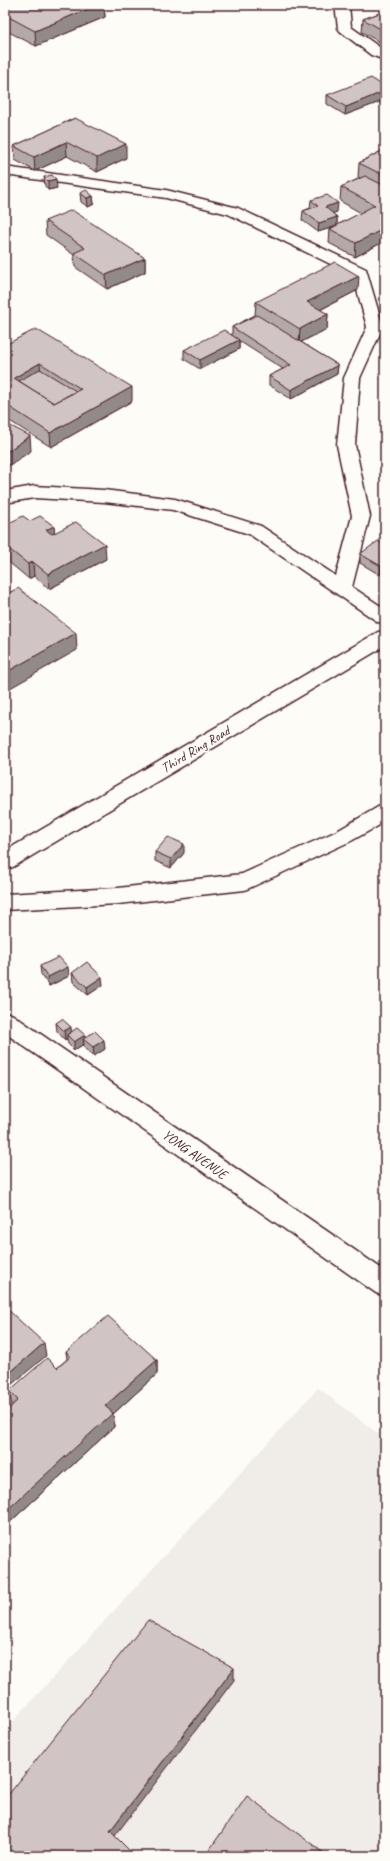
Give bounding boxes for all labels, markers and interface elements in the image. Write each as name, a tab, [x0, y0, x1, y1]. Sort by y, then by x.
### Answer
street label: Third Ring Road	[158, 721, 235, 777]
street label: YONG AVENUE	[159, 1126, 232, 1184]

